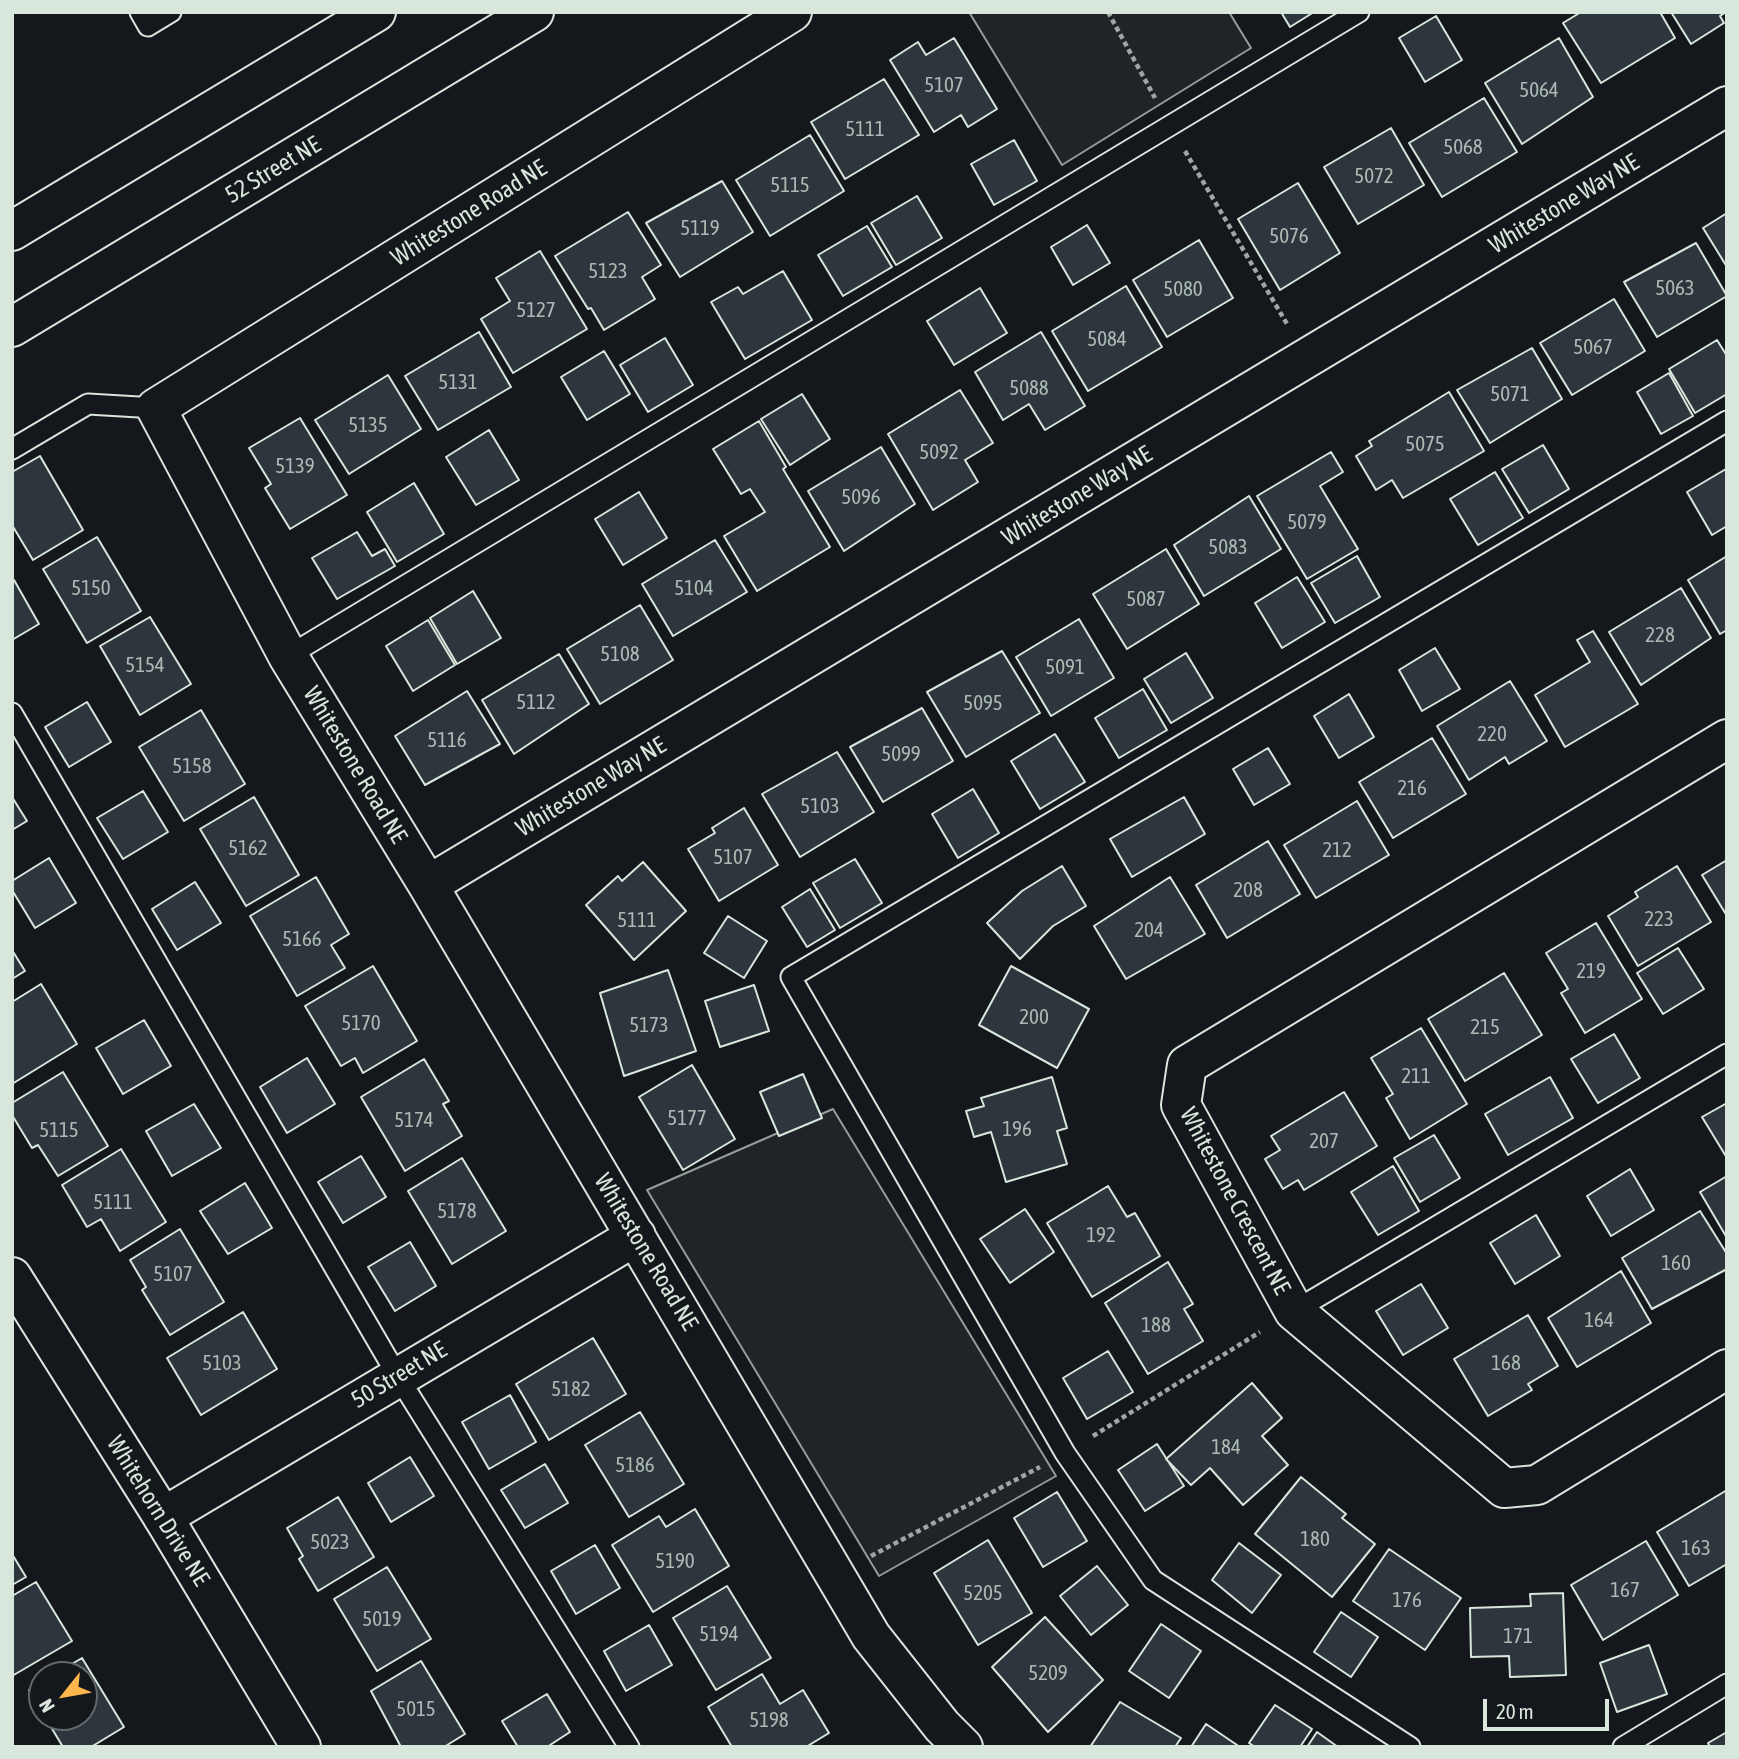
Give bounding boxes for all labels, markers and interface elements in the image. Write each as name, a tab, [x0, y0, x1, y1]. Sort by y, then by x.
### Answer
house number: 5107	[924, 72, 964, 98]
house number: 5064	[1519, 77, 1559, 103]
house number: 5111	[845, 116, 885, 142]
street label: 52 Street NE	[220, 130, 326, 210]
house number: 5068	[1443, 134, 1483, 160]
street label: Whitestone Way NE	[1484, 148, 1644, 260]
street label: Whitestone Road NE	[386, 154, 552, 272]
house number: 5072	[1354, 163, 1394, 189]
house number: 5115	[770, 172, 810, 198]
house number: 5119	[680, 215, 720, 241]
house number: 5076	[1269, 223, 1309, 249]
house number: 5123	[588, 258, 628, 284]
house number: 5063	[1655, 275, 1695, 301]
house number: 5080	[1163, 276, 1203, 302]
house number: 5127	[516, 297, 556, 323]
house number: 5084	[1087, 326, 1127, 352]
house number: 5067	[1573, 334, 1613, 360]
house number: 5131	[438, 369, 478, 395]
house number: 5088	[1009, 375, 1049, 401]
house number: 5071	[1490, 381, 1530, 407]
house number: 5135	[348, 412, 388, 438]
house number: 5075	[1405, 431, 1445, 457]
house number: 5092	[919, 439, 959, 465]
street label: Whitestone Way NE	[997, 440, 1157, 552]
house number: 5139	[275, 453, 315, 479]
house number: 5096	[841, 484, 881, 510]
house number: 5079	[1287, 509, 1327, 535]
house number: 5083	[1208, 534, 1248, 560]
house number: 5150	[71, 575, 111, 601]
house number: 5104	[674, 575, 714, 601]
house number: 5087	[1126, 586, 1166, 612]
house number: 228	[1645, 622, 1675, 648]
house number: 5108	[600, 641, 640, 667]
house number: 5154	[125, 652, 165, 678]
house number: 5091	[1045, 654, 1085, 680]
street label: Whitestone Road NE	[297, 681, 413, 849]
house number: 5112	[516, 689, 556, 715]
house number: 5095	[963, 690, 1003, 716]
house number: 220	[1477, 721, 1507, 747]
house number: 5116	[427, 727, 467, 753]
street label: Whitestone Way NE	[511, 731, 671, 843]
house number: 5099	[881, 741, 921, 767]
house number: 5158	[172, 753, 212, 779]
house number: 216	[1397, 775, 1427, 801]
house number: 5103	[800, 793, 840, 819]
house number: 5162	[228, 835, 268, 861]
house number: 212	[1322, 837, 1352, 863]
house number: 5107	[713, 844, 753, 870]
house number: 208	[1233, 877, 1263, 903]
house number: 223	[1644, 906, 1674, 932]
house number: 5111	[617, 907, 657, 933]
house number: 204	[1134, 917, 1164, 943]
house number: 5166	[282, 926, 322, 952]
house number: 219	[1576, 958, 1606, 984]
house number: 200	[1019, 1004, 1049, 1030]
house number: 5170	[341, 1010, 381, 1036]
house number: 5173	[629, 1012, 669, 1038]
house number: 215	[1470, 1014, 1500, 1040]
house number: 211	[1401, 1063, 1431, 1089]
street label: Whitestone Crescent NE	[1174, 1103, 1296, 1299]
house number: 5177	[667, 1105, 707, 1131]
house number: 5174	[394, 1107, 434, 1133]
house number: 196	[1002, 1116, 1032, 1142]
house number: 5115	[39, 1117, 79, 1143]
house number: 207	[1309, 1128, 1339, 1154]
street label: Whitestone Road NE	[588, 1168, 704, 1336]
house number: 5111	[93, 1189, 133, 1215]
house number: 5178	[437, 1198, 477, 1224]
house number: 192	[1086, 1222, 1116, 1248]
house number: 160	[1661, 1250, 1691, 1276]
house number: 5107	[153, 1261, 193, 1287]
house number: 164	[1584, 1307, 1614, 1333]
house number: 188	[1141, 1312, 1171, 1338]
street label: 50 Street NE	[346, 1335, 452, 1415]
house number: 5103	[202, 1350, 242, 1376]
house number: 168	[1491, 1350, 1521, 1376]
house number: 5182	[551, 1376, 591, 1402]
street label: Whitehorn Drive NE	[100, 1431, 216, 1591]
house number: 184	[1211, 1434, 1241, 1460]
house number: 5186	[615, 1452, 655, 1478]
house number: 180	[1300, 1526, 1330, 1552]
house number: 5023	[310, 1529, 350, 1555]
house number: 163	[1681, 1535, 1711, 1561]
house number: 5190	[655, 1548, 695, 1574]
house number: 167	[1610, 1577, 1640, 1603]
house number: 5205	[963, 1580, 1003, 1606]
house number: 176	[1392, 1587, 1422, 1613]
house number: 5019	[362, 1606, 402, 1632]
house number: 5194	[699, 1621, 739, 1647]
house number: 171	[1503, 1623, 1533, 1649]
house number: 5209	[1028, 1660, 1068, 1686]
north arrow	[28, 1661, 98, 1731]
scale bar	[1487, 1686, 1613, 1730]
text: N	[34, 1695, 59, 1716]
house number: 5015	[396, 1696, 436, 1722]
text: 20 m	[1496, 1699, 1534, 1723]
house number: 5198	[749, 1707, 789, 1733]

